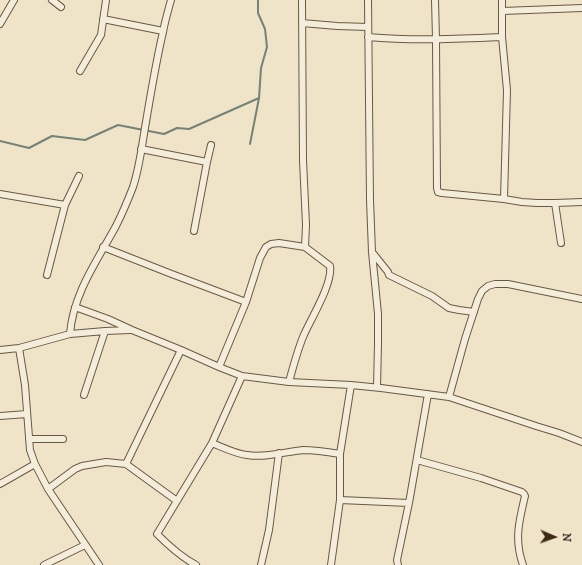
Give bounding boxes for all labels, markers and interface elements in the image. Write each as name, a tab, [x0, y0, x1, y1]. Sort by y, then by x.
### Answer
north arrow	[534, 517, 574, 557]
text: N	[559, 533, 573, 542]

